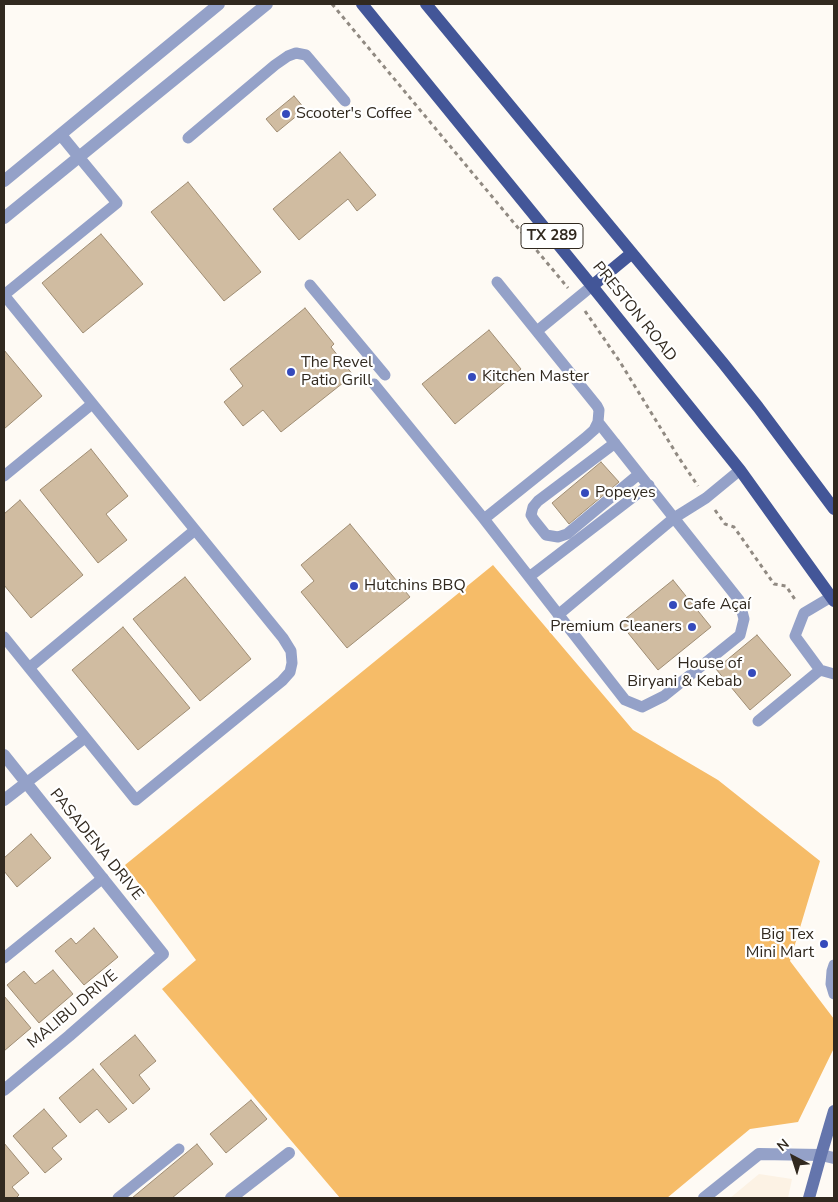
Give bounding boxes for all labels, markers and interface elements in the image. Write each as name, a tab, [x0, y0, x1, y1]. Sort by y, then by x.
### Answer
place label: Scooter's Coffee	[296, 104, 412, 124]
marker: Scooter's Coffee	[280, 108, 292, 120]
road number: TX 289	[521, 224, 583, 248]
street label: PRESTON ROAD	[588, 258, 680, 366]
place label: The Revel Patio Grill	[301, 353, 373, 391]
marker: The Revel Patio Grill	[285, 366, 297, 378]
place label: Kitchen Master	[482, 367, 589, 387]
marker: Kitchen Master	[466, 371, 478, 383]
place label: Popeyes	[595, 483, 656, 503]
marker: Popeyes	[579, 487, 591, 499]
place label: Hutchins BBQ	[364, 576, 466, 596]
marker: Hutchins BBQ	[348, 580, 360, 592]
place label: Cafe Açaí	[683, 595, 751, 615]
marker: Cafe Açaí	[667, 599, 679, 611]
place label: Premium Cleaners	[550, 617, 682, 637]
marker: Premium Cleaners	[686, 621, 698, 633]
place label: House of Biryani & Kebab	[627, 654, 742, 692]
marker: House of Biryani & Kebab	[746, 667, 758, 679]
street label: PASADENA DRIVE	[45, 785, 147, 905]
place label: Big Tex Mini Mart	[746, 925, 814, 963]
marker: Big Tex Mini Mart	[818, 938, 830, 950]
street label: MALIBU DRIVE	[24, 967, 122, 1053]
north arrow	[768, 1132, 818, 1182]
text: N	[773, 1134, 793, 1156]

